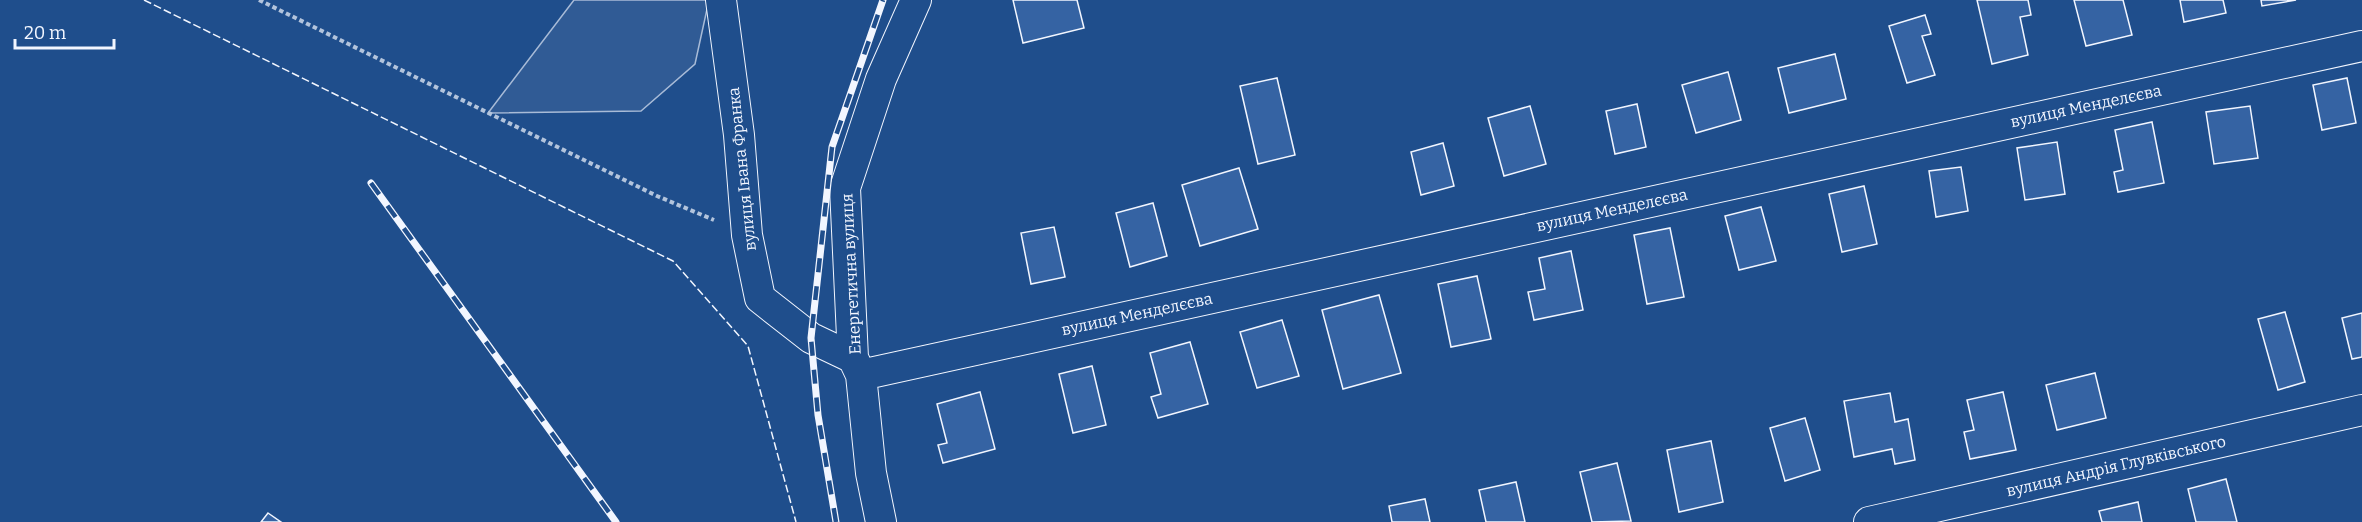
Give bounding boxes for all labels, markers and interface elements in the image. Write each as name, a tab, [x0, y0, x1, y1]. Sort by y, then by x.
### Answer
scale bar	[15, 12, 114, 50]
text: 20 m	[24, 22, 66, 44]
street label: вулиця Менделєєва	[2009, 81, 2163, 131]
street label: вулиця Івана Франка	[724, 86, 760, 252]
street label: вулиця Менделєєва	[1535, 185, 1689, 235]
street label: Енергетична вулиця	[837, 193, 865, 355]
street label: вулиця Менделєєва	[1060, 289, 1214, 339]
street label: вулиця Андрія Глувківського	[2004, 431, 2228, 501]

